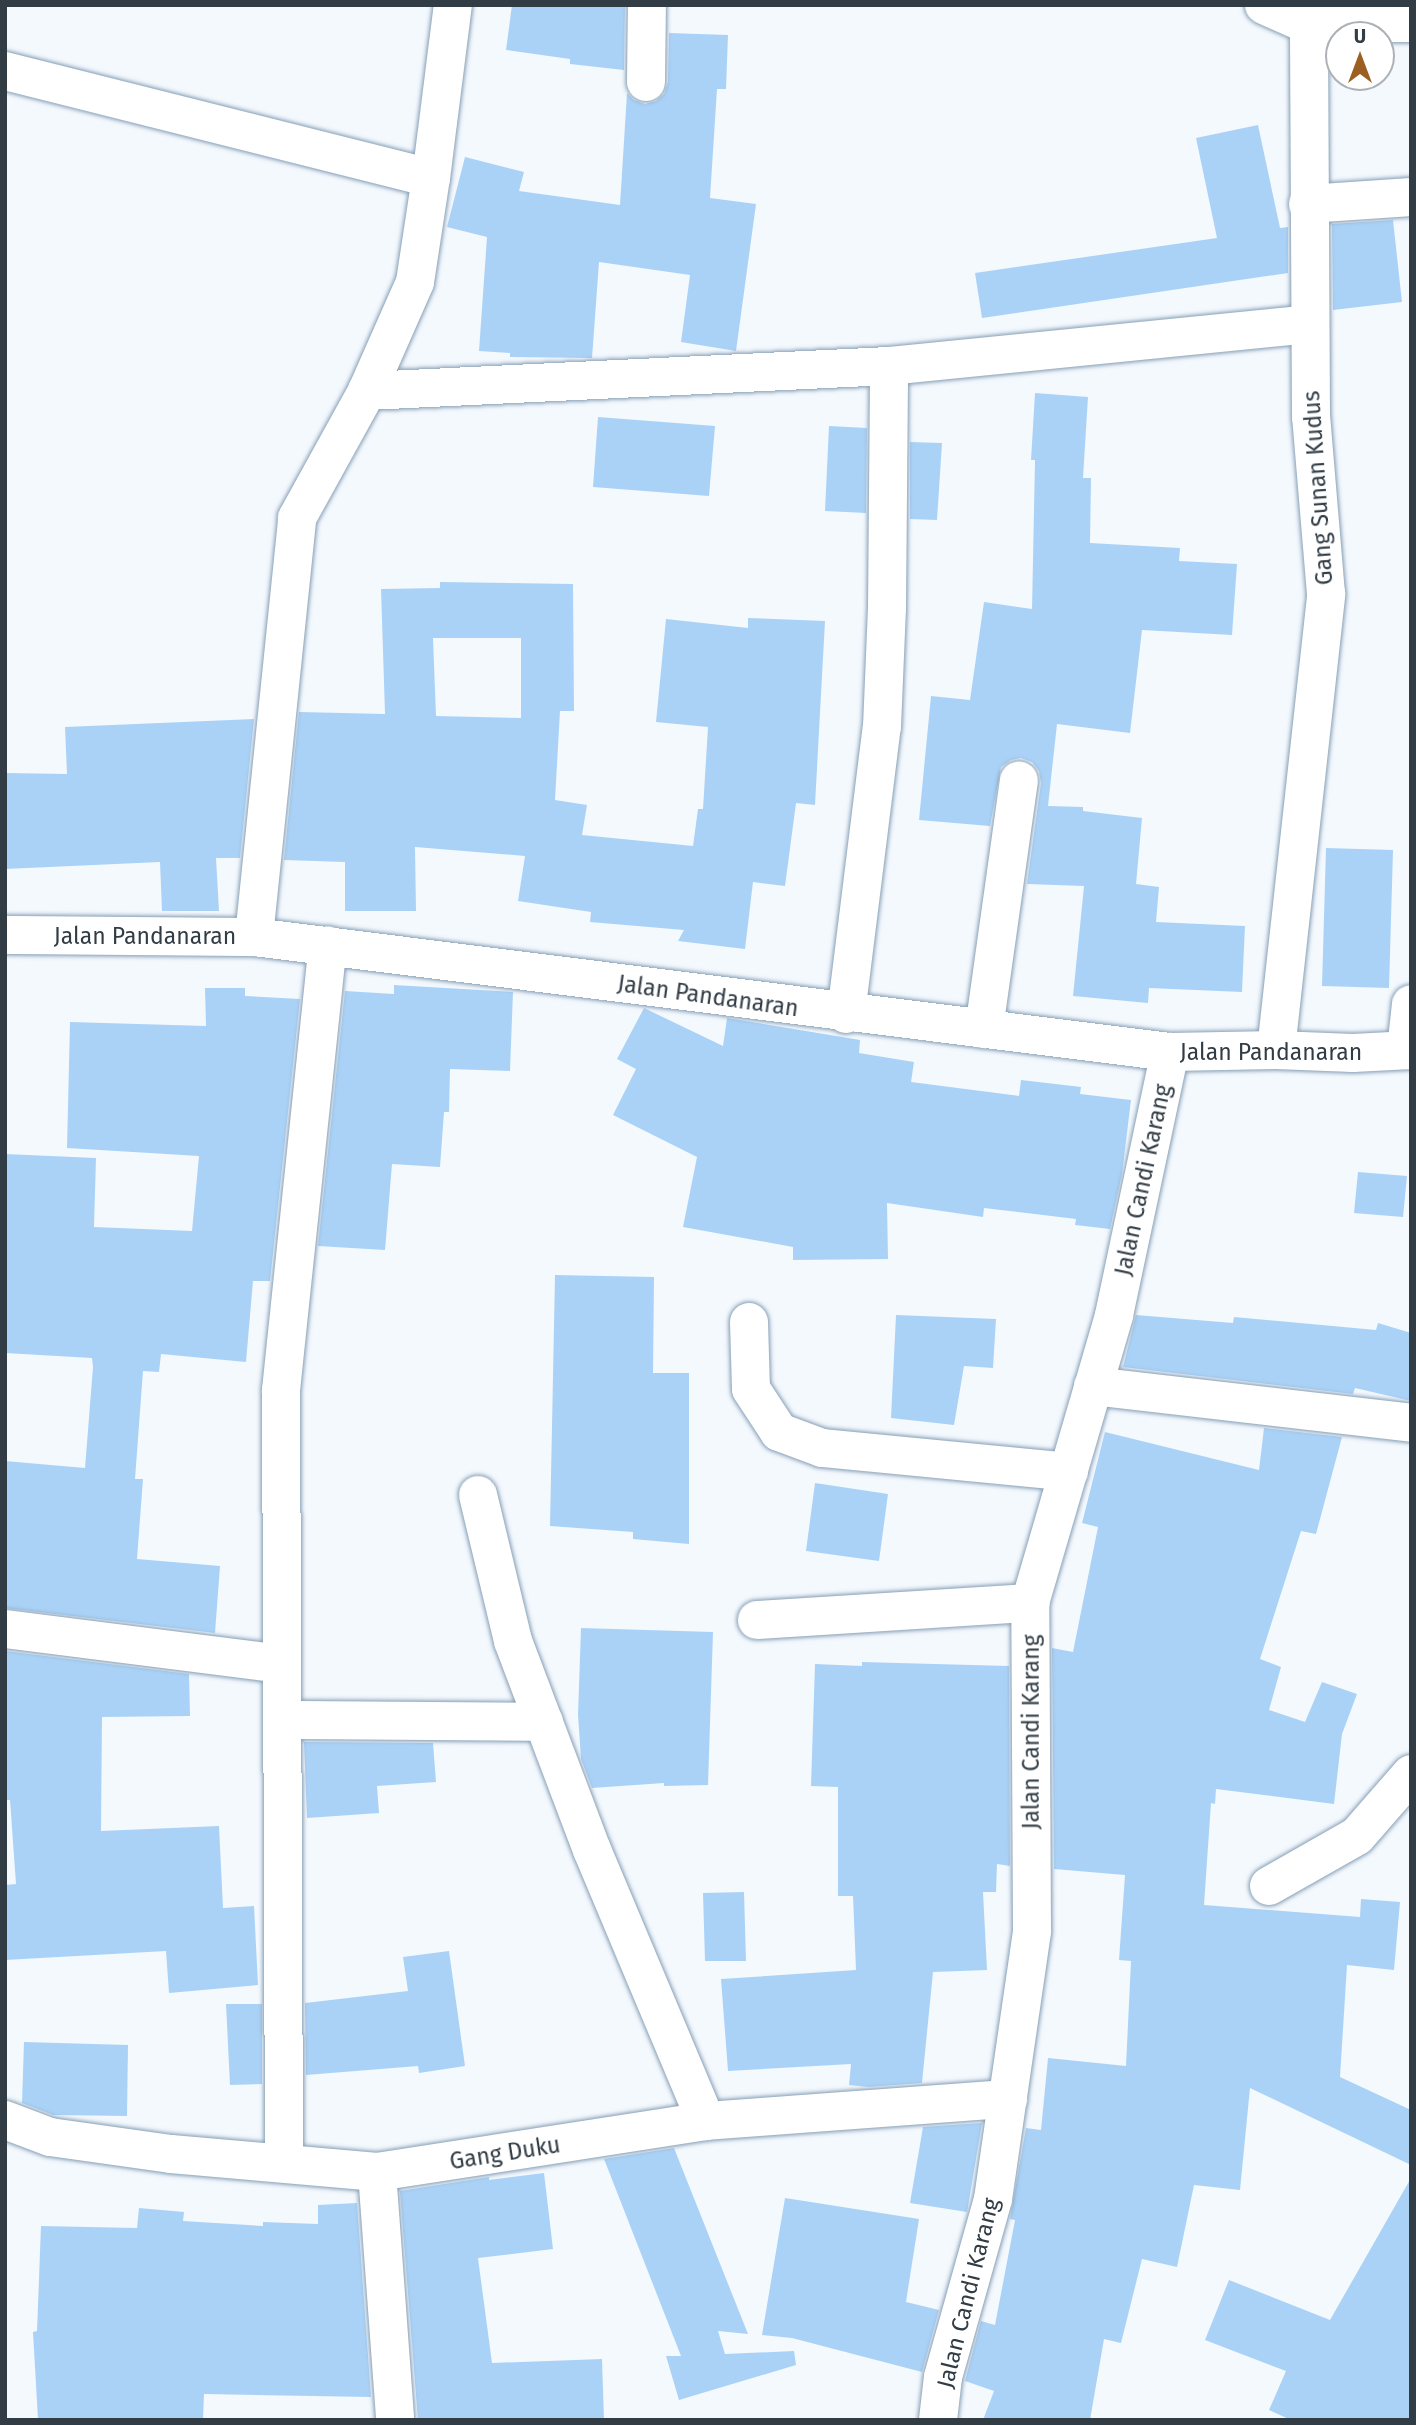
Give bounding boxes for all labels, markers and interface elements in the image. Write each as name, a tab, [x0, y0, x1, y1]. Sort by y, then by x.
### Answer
north arrow	[1325, 21, 1395, 91]
text: U	[1354, 25, 1366, 48]
street label: Gang Sunan Kudus	[1297, 390, 1339, 586]
street label: Jalan Pandanaran	[54, 922, 236, 950]
street label: Jalan Pandanaran	[616, 970, 800, 1022]
street label: Jalan Pandanaran	[1180, 1038, 1362, 1066]
street label: Jalan Candi Karang	[1109, 1082, 1177, 1278]
street label: Jalan Candi Karang	[1017, 1635, 1045, 1829]
street label: Gang Duku	[448, 2131, 562, 2175]
street label: Jalan Candi Karang	[931, 2195, 1005, 2391]

